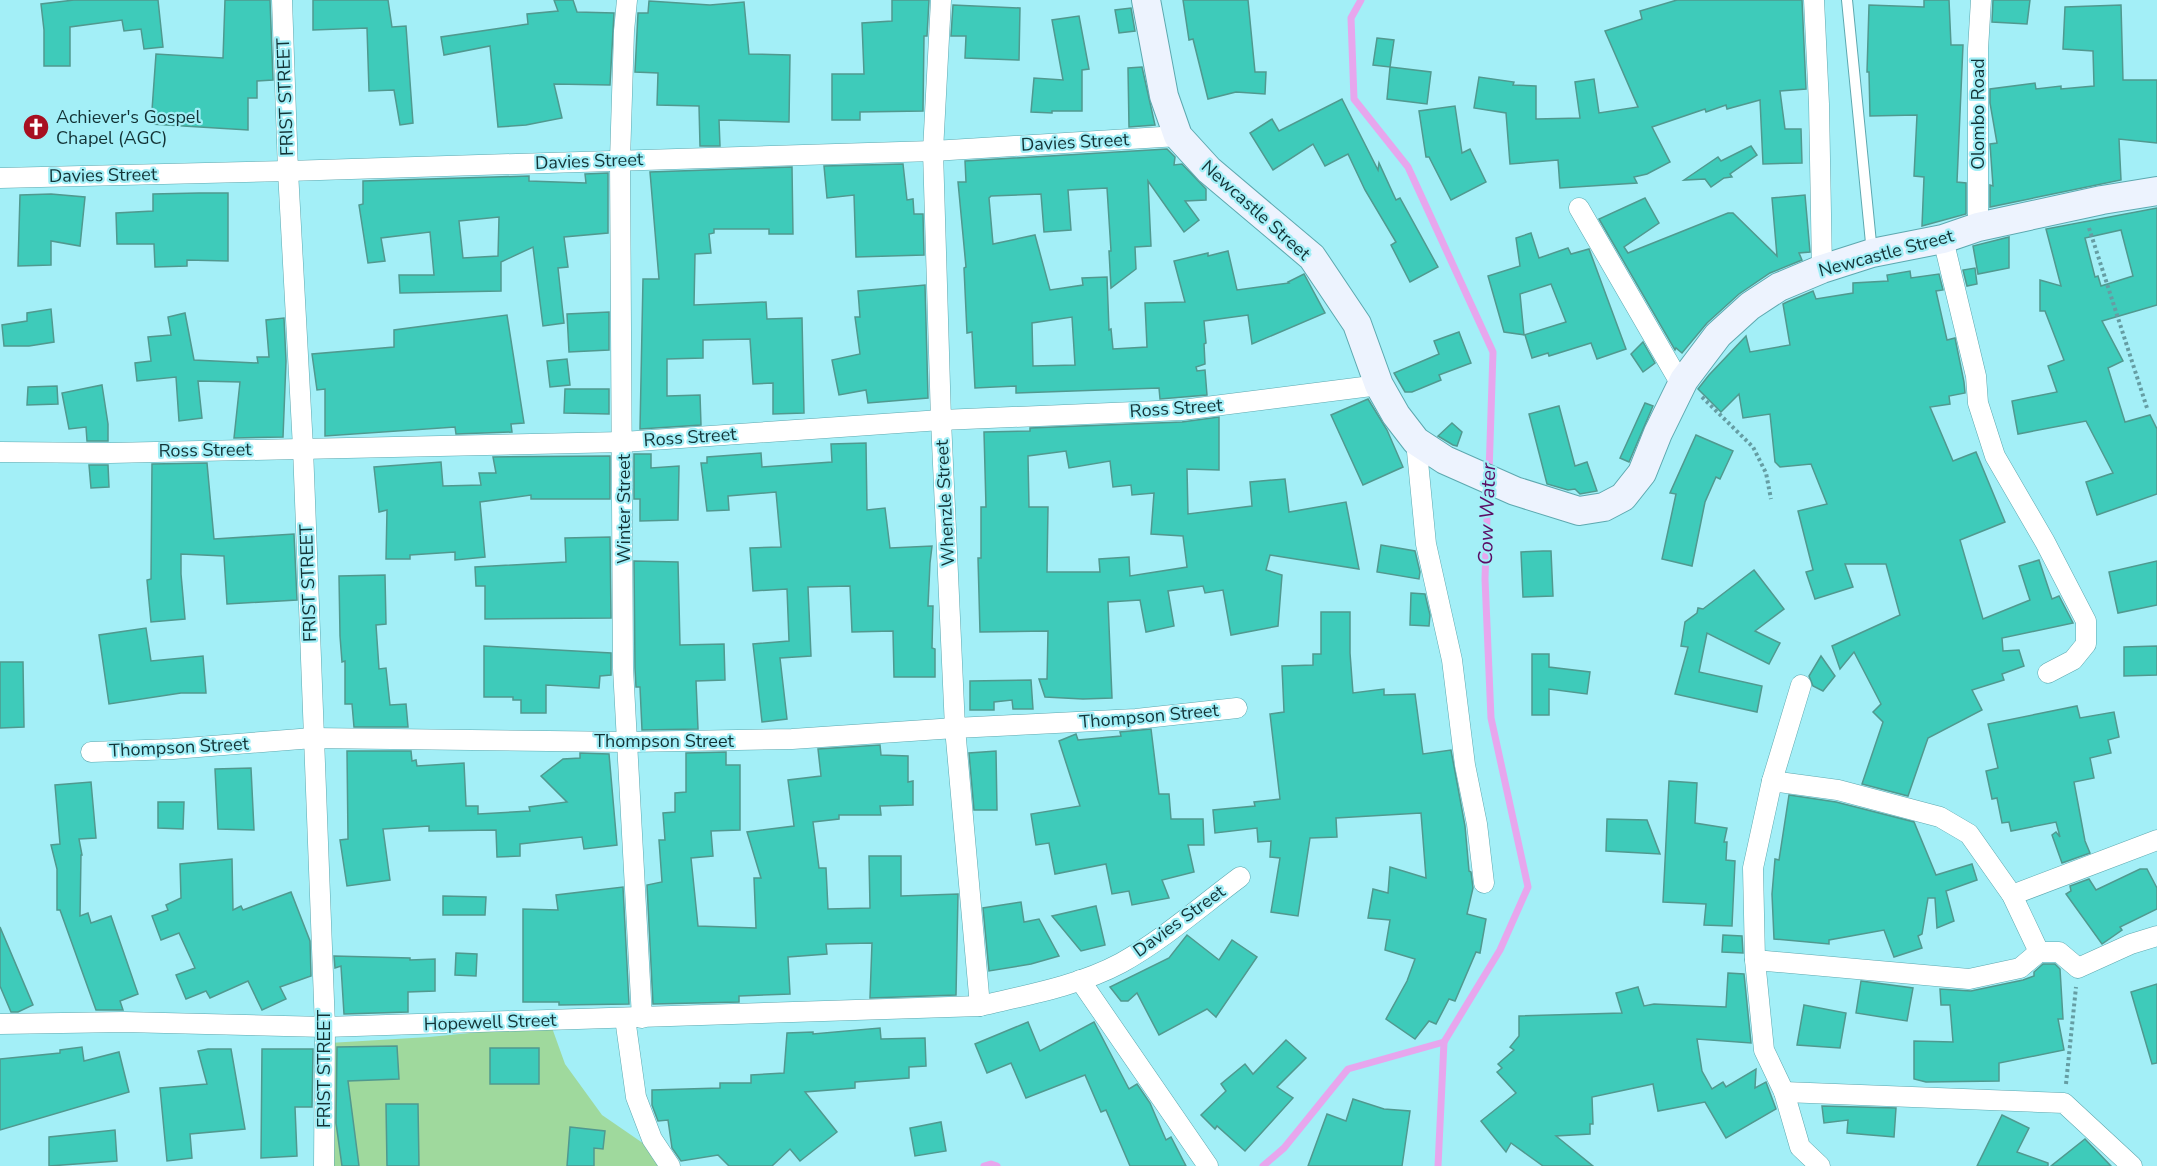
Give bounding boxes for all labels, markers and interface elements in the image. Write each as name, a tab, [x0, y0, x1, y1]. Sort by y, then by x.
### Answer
street label: FRIST STREET	[271, 37, 299, 156]
street label: Olombo Road	[1966, 58, 1990, 170]
place label: Achiever's Gospel Chapel (AGC)	[56, 105, 201, 150]
church icon: Achiever's Gospel Chapel (AGC)	[21, 112, 51, 142]
street label: Davies Street	[1020, 127, 1130, 157]
street label: Davies Street	[534, 147, 644, 175]
street label: Newcastle Street	[1196, 155, 1316, 266]
street label: Davies Street	[49, 162, 158, 188]
street label: Newcastle Street	[1816, 223, 1957, 283]
street label: Ross Street	[1129, 393, 1224, 423]
street label: Ross Street	[643, 422, 738, 452]
street label: Ross Street	[158, 437, 252, 463]
street label: Whenzle Street	[930, 438, 960, 567]
street label: Winter Street	[612, 453, 636, 564]
water label: Cow Water	[1472, 462, 1502, 565]
street label: FRIST STREET	[294, 523, 322, 642]
street label: Thompson Street	[1078, 698, 1220, 734]
street label: Thompson Street	[594, 729, 734, 753]
street label: Thompson Street	[109, 731, 250, 763]
street label: Davies Street	[1128, 879, 1230, 963]
street label: Hopewell Street	[423, 1008, 557, 1036]
street label: FRIST STREET	[312, 1010, 336, 1128]

